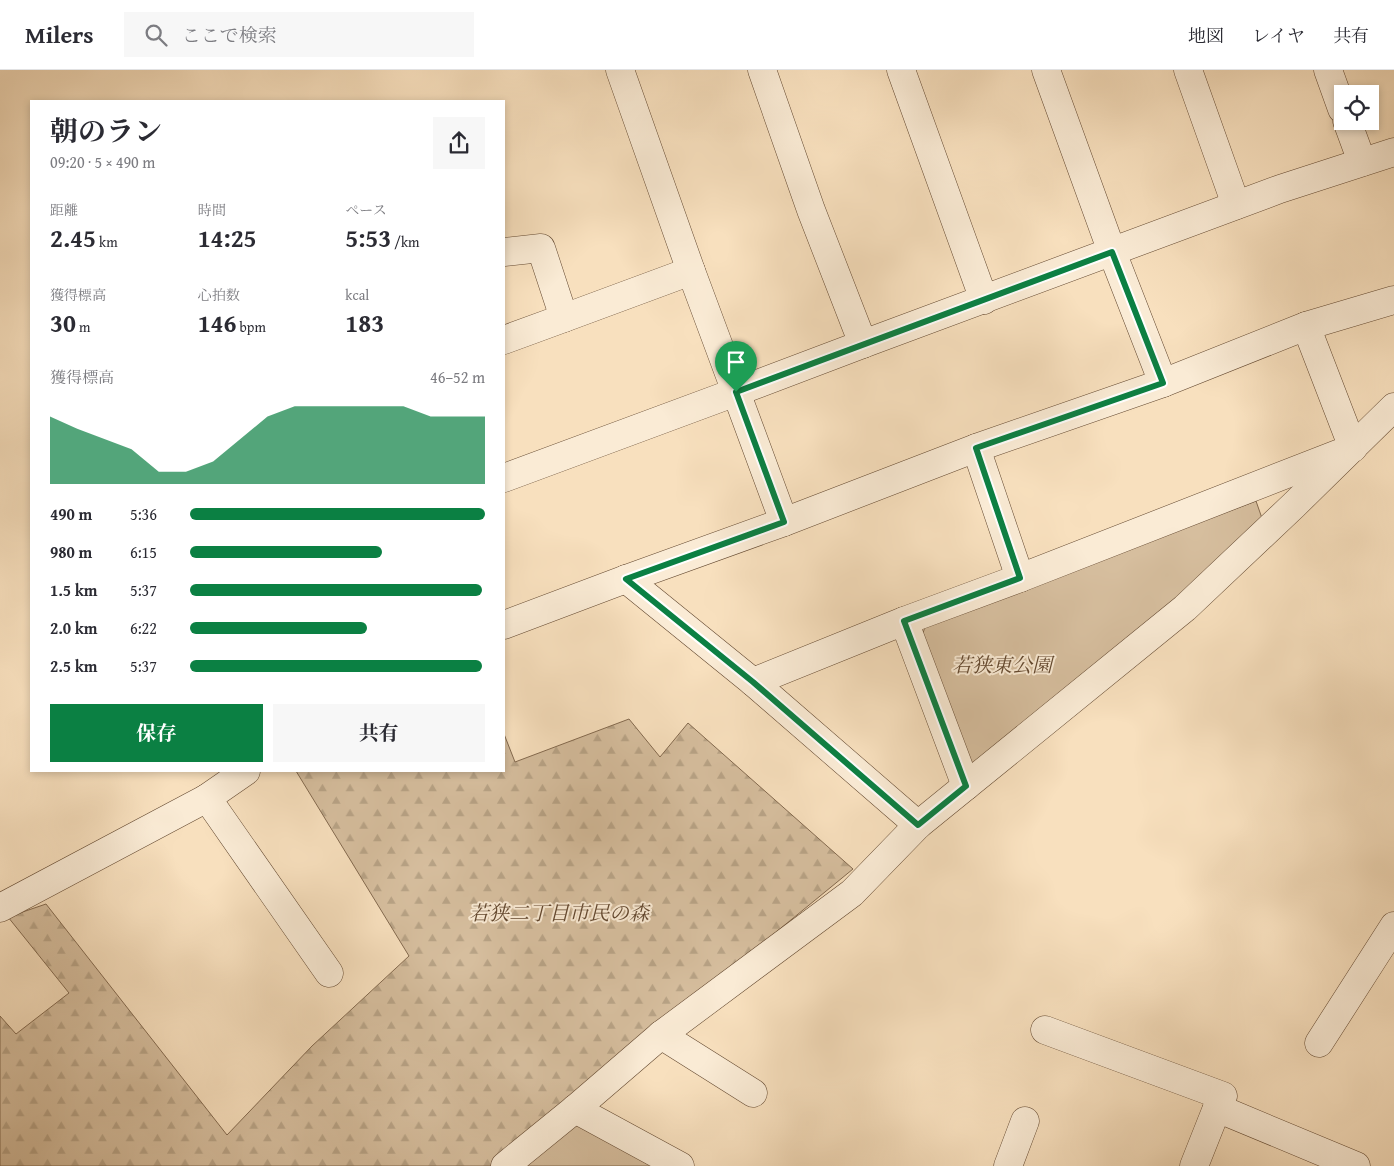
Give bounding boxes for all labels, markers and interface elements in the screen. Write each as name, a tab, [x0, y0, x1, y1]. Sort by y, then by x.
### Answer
search box	[124, 12, 474, 57]
text: Milers	[25, 17, 94, 52]
icon: search	[142, 21, 170, 49]
text: ここで検索	[182, 21, 277, 49]
text: 地図	[1188, 22, 1224, 49]
text: レイヤ	[1252, 22, 1305, 49]
text: 共有	[1333, 22, 1369, 49]
map controls	[1334, 85, 1379, 130]
button: locate	[1334, 85, 1379, 130]
text: 朝のラン	[50, 110, 162, 151]
button: share	[433, 117, 485, 169]
text: 09:20 · 5 × 490 m	[50, 150, 155, 174]
text: 距離	[50, 200, 78, 220]
text: 時間	[198, 200, 226, 220]
text: ペース	[345, 200, 387, 220]
text: 2.45	[50, 220, 96, 256]
text: 14:25	[198, 220, 257, 256]
text: 5:53	[345, 220, 391, 256]
text: km	[96, 232, 118, 252]
text: /km	[391, 232, 420, 252]
text: 獲得標高	[50, 285, 106, 305]
text: 心拍数	[198, 285, 240, 305]
text: kcal	[345, 285, 369, 305]
text: 30	[50, 305, 76, 341]
text: 146	[198, 305, 237, 341]
text: 183	[345, 305, 384, 341]
text: m	[76, 317, 90, 337]
text: bpm	[237, 317, 266, 337]
pin	[715, 341, 757, 392]
icon: arrive	[722, 348, 750, 376]
text: 獲得標高	[50, 365, 114, 389]
text: 46–52 m	[430, 365, 485, 389]
text: 490 m	[50, 502, 92, 526]
text: 5:36	[130, 502, 157, 526]
text: 980 m	[50, 540, 92, 564]
text: 6:15	[130, 540, 157, 564]
text: 1.5 km	[50, 578, 97, 602]
text: 5:37	[130, 578, 157, 602]
text: 2.0 km	[50, 616, 97, 640]
text: 6:22	[130, 616, 157, 640]
park label: 若狭東公園	[952, 650, 1055, 679]
text: 2.5 km	[50, 654, 97, 678]
text: 5:37	[130, 654, 157, 678]
button: 保存	[50, 704, 263, 762]
button: 共有	[273, 704, 485, 762]
park label: 若狭二丁目市民の森	[469, 898, 651, 927]

